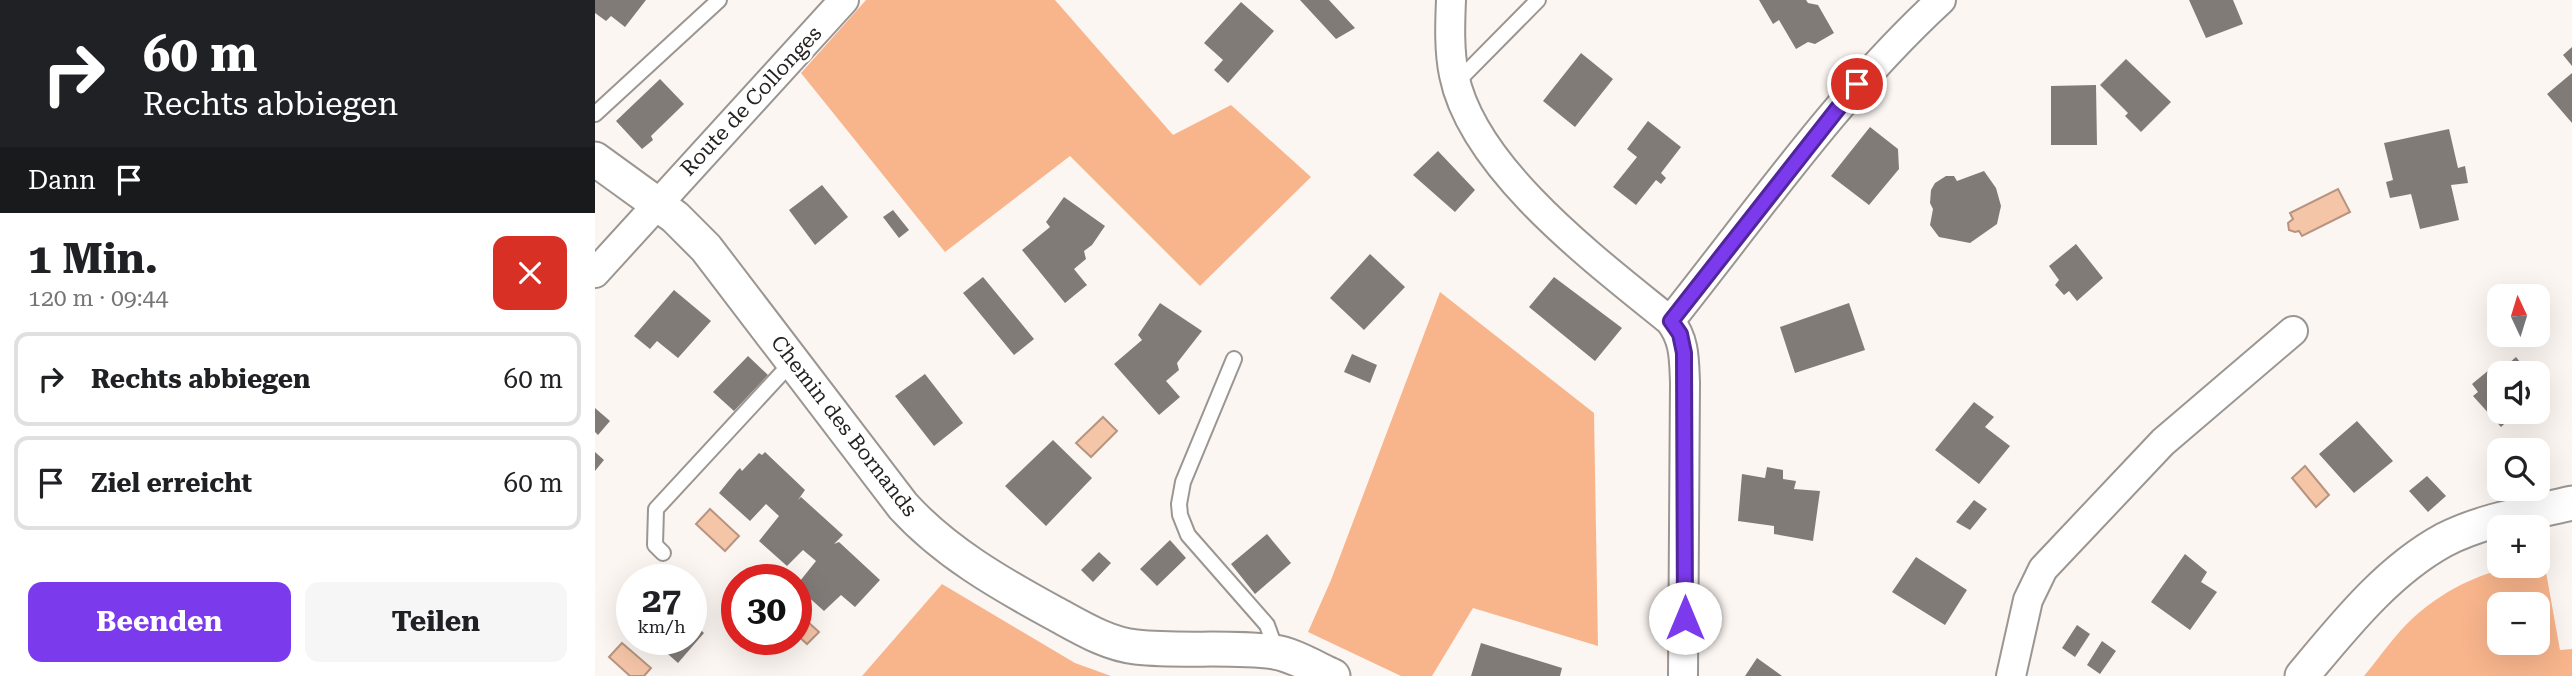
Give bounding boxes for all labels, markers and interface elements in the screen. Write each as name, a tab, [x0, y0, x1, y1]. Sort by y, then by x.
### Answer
street label: Route de Collonges	[676, 21, 826, 181]
text: 60 m	[143, 26, 258, 83]
icon: right	[28, 28, 119, 119]
pin	[1827, 54, 1887, 114]
icon: arrive	[1838, 65, 1876, 103]
text: Rechts abbiegen	[143, 85, 398, 123]
icon: arrive	[110, 161, 148, 199]
text: Dann	[28, 165, 96, 195]
text: 1 Min.	[28, 234, 158, 283]
button: close	[493, 236, 567, 310]
north arrow	[2487, 284, 2550, 346]
map controls	[2487, 284, 2550, 655]
text: 120 m · 09:44	[28, 285, 168, 312]
street label: Chemin des Bornands	[766, 331, 922, 521]
icon: right	[32, 360, 70, 398]
button: sound	[2487, 361, 2550, 424]
text: Rechts abbiegen	[91, 364, 310, 394]
text: 60 m	[504, 364, 563, 394]
button: search	[2487, 438, 2550, 501]
icon: arrive	[32, 464, 70, 502]
text: Ziel erreicht	[91, 468, 252, 498]
text: 60 m	[504, 468, 563, 498]
button: +	[2487, 515, 2550, 578]
speed limit sign: 30	[721, 564, 812, 655]
text: 27	[642, 580, 681, 621]
position arrow	[1648, 581, 1722, 655]
button: Beenden	[28, 582, 291, 662]
button: Teilen	[305, 582, 567, 662]
button: −	[2487, 592, 2550, 655]
text: km/h	[637, 616, 686, 637]

